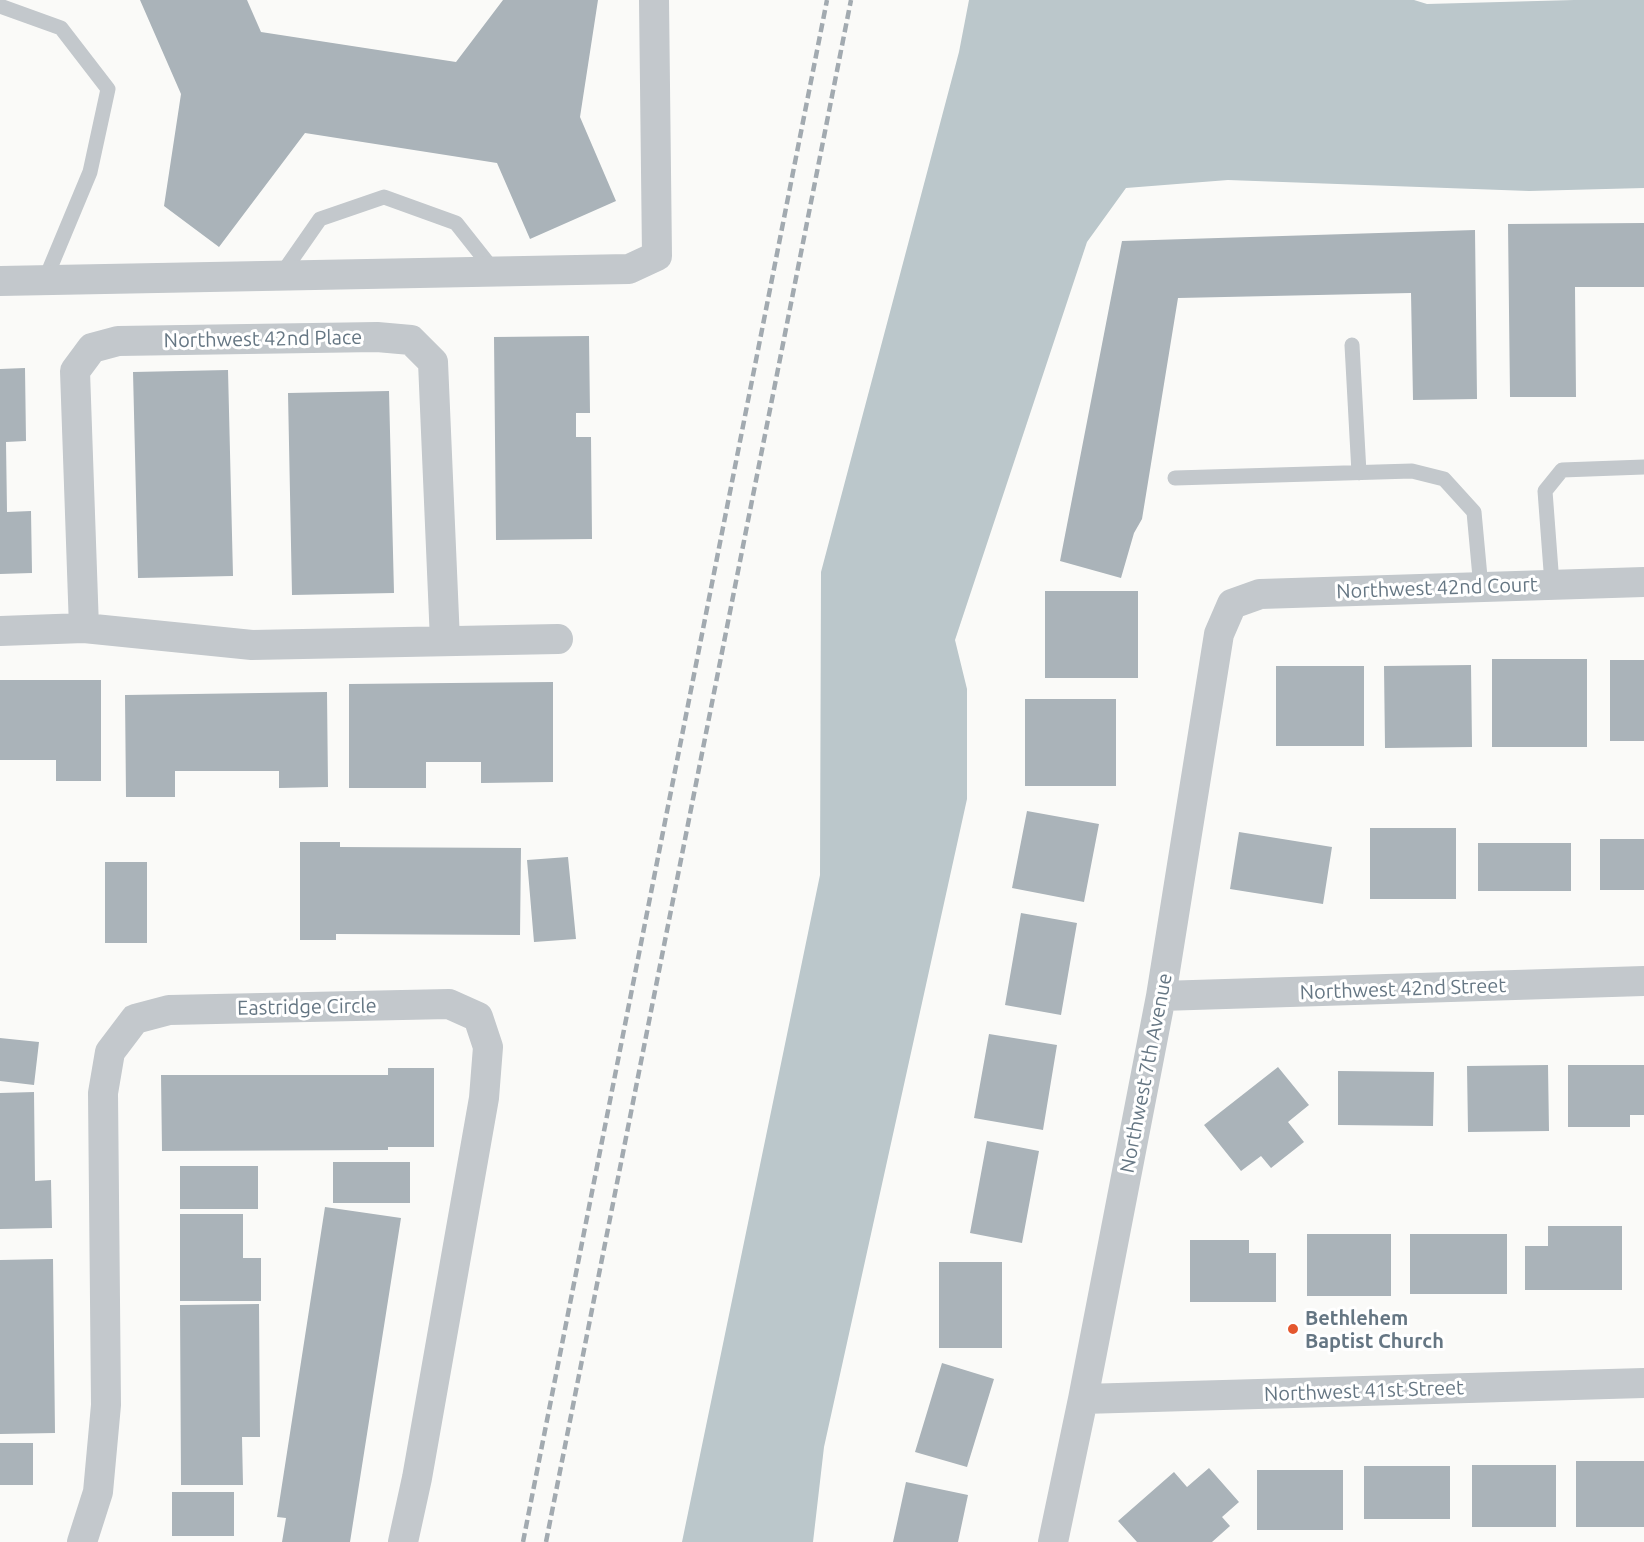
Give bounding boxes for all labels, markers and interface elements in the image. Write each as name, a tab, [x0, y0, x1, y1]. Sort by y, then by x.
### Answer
street label: Northwest 42nd Place	[164, 325, 362, 353]
street label: Northwest 42nd Court	[1336, 572, 1538, 604]
street label: Northwest 7th Avenue	[1115, 971, 1177, 1175]
street label: Northwest 42nd Street	[1299, 973, 1507, 1005]
street label: Eastridge Circle	[237, 994, 377, 1020]
place label: Bethlehem Baptist Church	[1305, 1306, 1444, 1353]
marker: Bethlehem Baptist Church	[1286, 1322, 1300, 1336]
street label: Northwest 41st Street	[1264, 1376, 1464, 1406]

